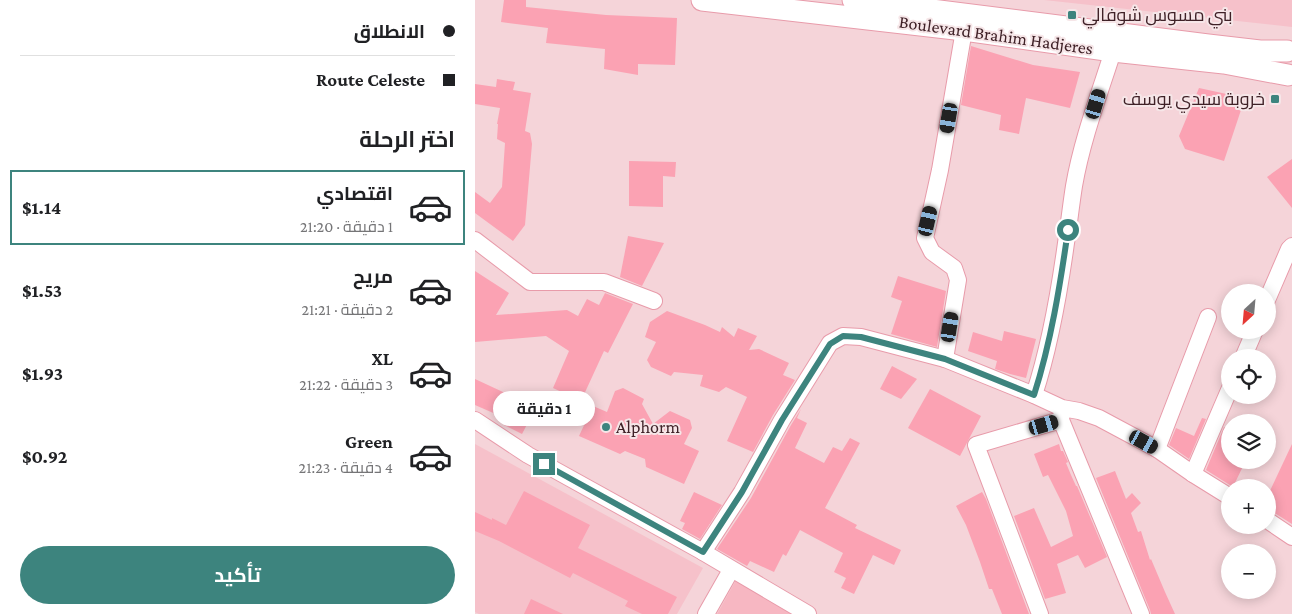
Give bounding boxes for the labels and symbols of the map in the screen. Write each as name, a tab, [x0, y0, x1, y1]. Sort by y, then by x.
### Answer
place label: بني مسوس شوفالي	[1082, 5, 1233, 29]
marker: بني مسوس شوفالي	[1066, 9, 1078, 21]
street label: Boulevard Brahim Hadjeres	[898, 11, 1094, 60]
car	[1084, 87, 1107, 121]
place label: خروبة سيدي يوسف	[1123, 89, 1265, 113]
marker: خروبة سيدي يوسف	[1269, 93, 1281, 105]
car	[939, 102, 958, 134]
car	[917, 205, 938, 237]
route start	[1057, 219, 1079, 241]
north arrow	[1221, 284, 1276, 339]
car	[940, 311, 959, 343]
callout: 1 دقيقة	[493, 392, 595, 426]
car	[1027, 414, 1060, 436]
place label: Alphorm	[616, 417, 680, 437]
marker: Alphorm	[600, 421, 612, 433]
car	[1127, 428, 1160, 456]
route end	[533, 453, 555, 475]

